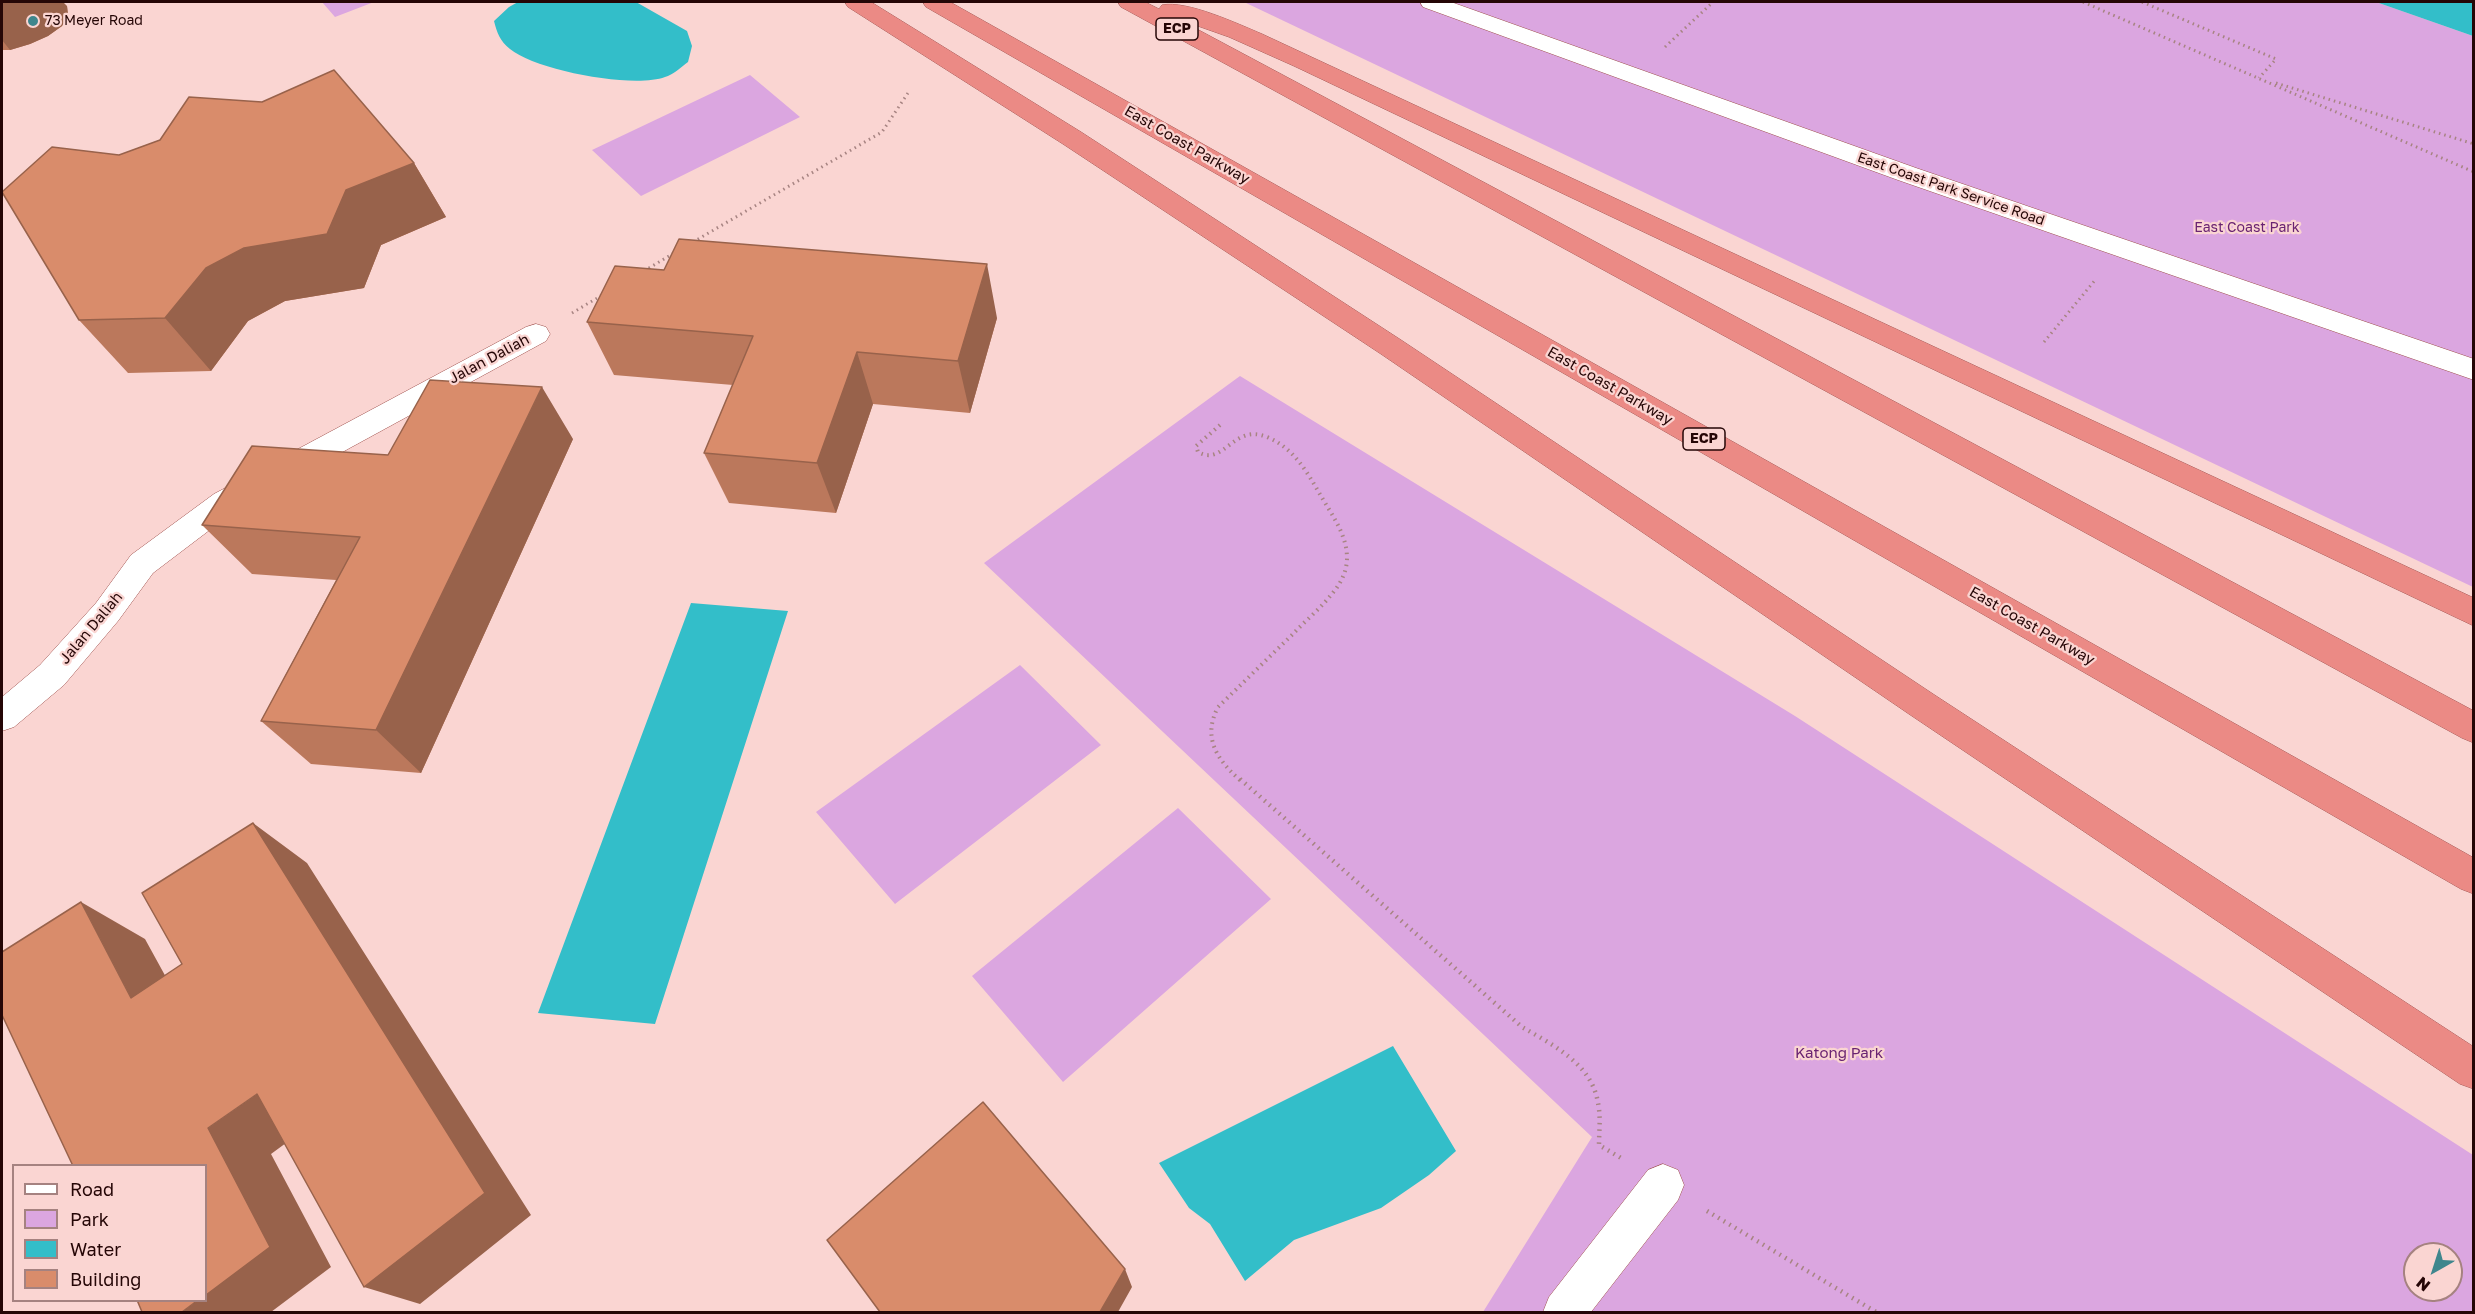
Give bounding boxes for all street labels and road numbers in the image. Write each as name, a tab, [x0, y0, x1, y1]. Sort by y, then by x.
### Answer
road number: ECP	[1156, 18, 1198, 40]
street label: East Coast Parkway	[1121, 102, 1253, 188]
street label: East Coast Park Service Road	[1855, 149, 2047, 229]
street label: Jalan Daliah	[446, 330, 532, 388]
street label: East Coast Parkway	[1544, 343, 1676, 429]
road number: ECP	[1683, 428, 1725, 450]
street label: East Coast Parkway	[1966, 583, 2098, 669]
street label: Jalan Daliah	[56, 588, 126, 668]

